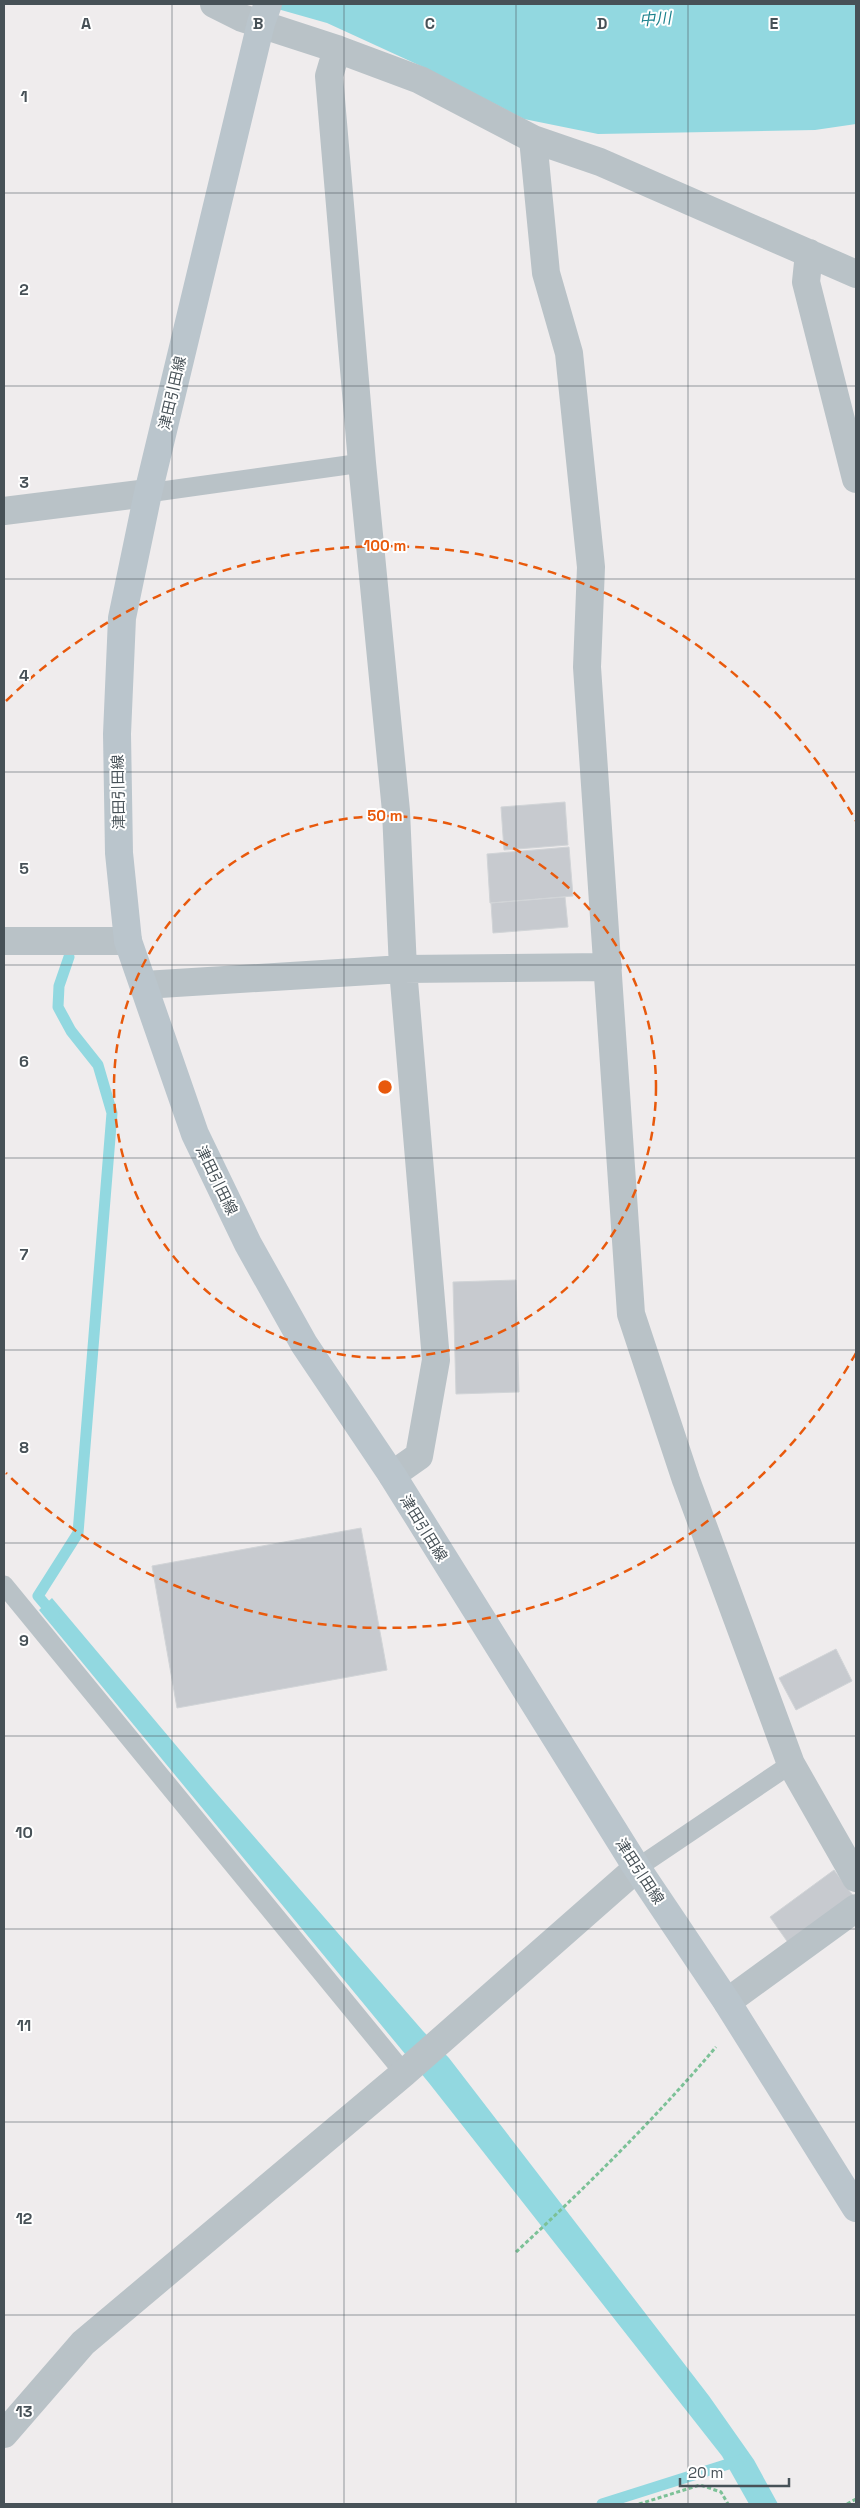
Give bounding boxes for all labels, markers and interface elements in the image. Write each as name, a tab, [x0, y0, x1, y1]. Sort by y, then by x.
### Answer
water label: 中川	[638, 7, 674, 31]
text: A	[81, 13, 91, 34]
text: B	[253, 13, 263, 34]
text: C	[425, 13, 435, 34]
text: D	[597, 13, 607, 34]
text: E	[770, 13, 779, 34]
text: 1	[20, 86, 28, 107]
text: 2	[19, 279, 29, 300]
street label: 津田引田線	[154, 354, 190, 432]
text: 3	[19, 472, 29, 493]
text: 100 m	[364, 536, 406, 555]
text: 4	[19, 665, 29, 686]
street label: 津田引田線	[108, 754, 128, 830]
text: 50 m	[367, 806, 403, 825]
text: 5	[19, 858, 29, 879]
text: 6	[19, 1051, 29, 1072]
centre of rings	[376, 1078, 394, 1096]
street label: 津田引田線	[192, 1142, 242, 1218]
text: 7	[20, 1244, 29, 1265]
text: 8	[19, 1437, 29, 1458]
street label: 津田引田線	[396, 1491, 452, 1565]
text: 9	[19, 1630, 29, 1651]
text: 10	[15, 1822, 33, 1843]
street label: 津田引田線	[612, 1834, 668, 1908]
text: 11	[17, 2015, 31, 2036]
text: 12	[16, 2208, 32, 2229]
text: 13	[16, 2401, 33, 2422]
scale bar	[680, 2456, 789, 2488]
text: 20 m	[688, 2463, 723, 2482]

